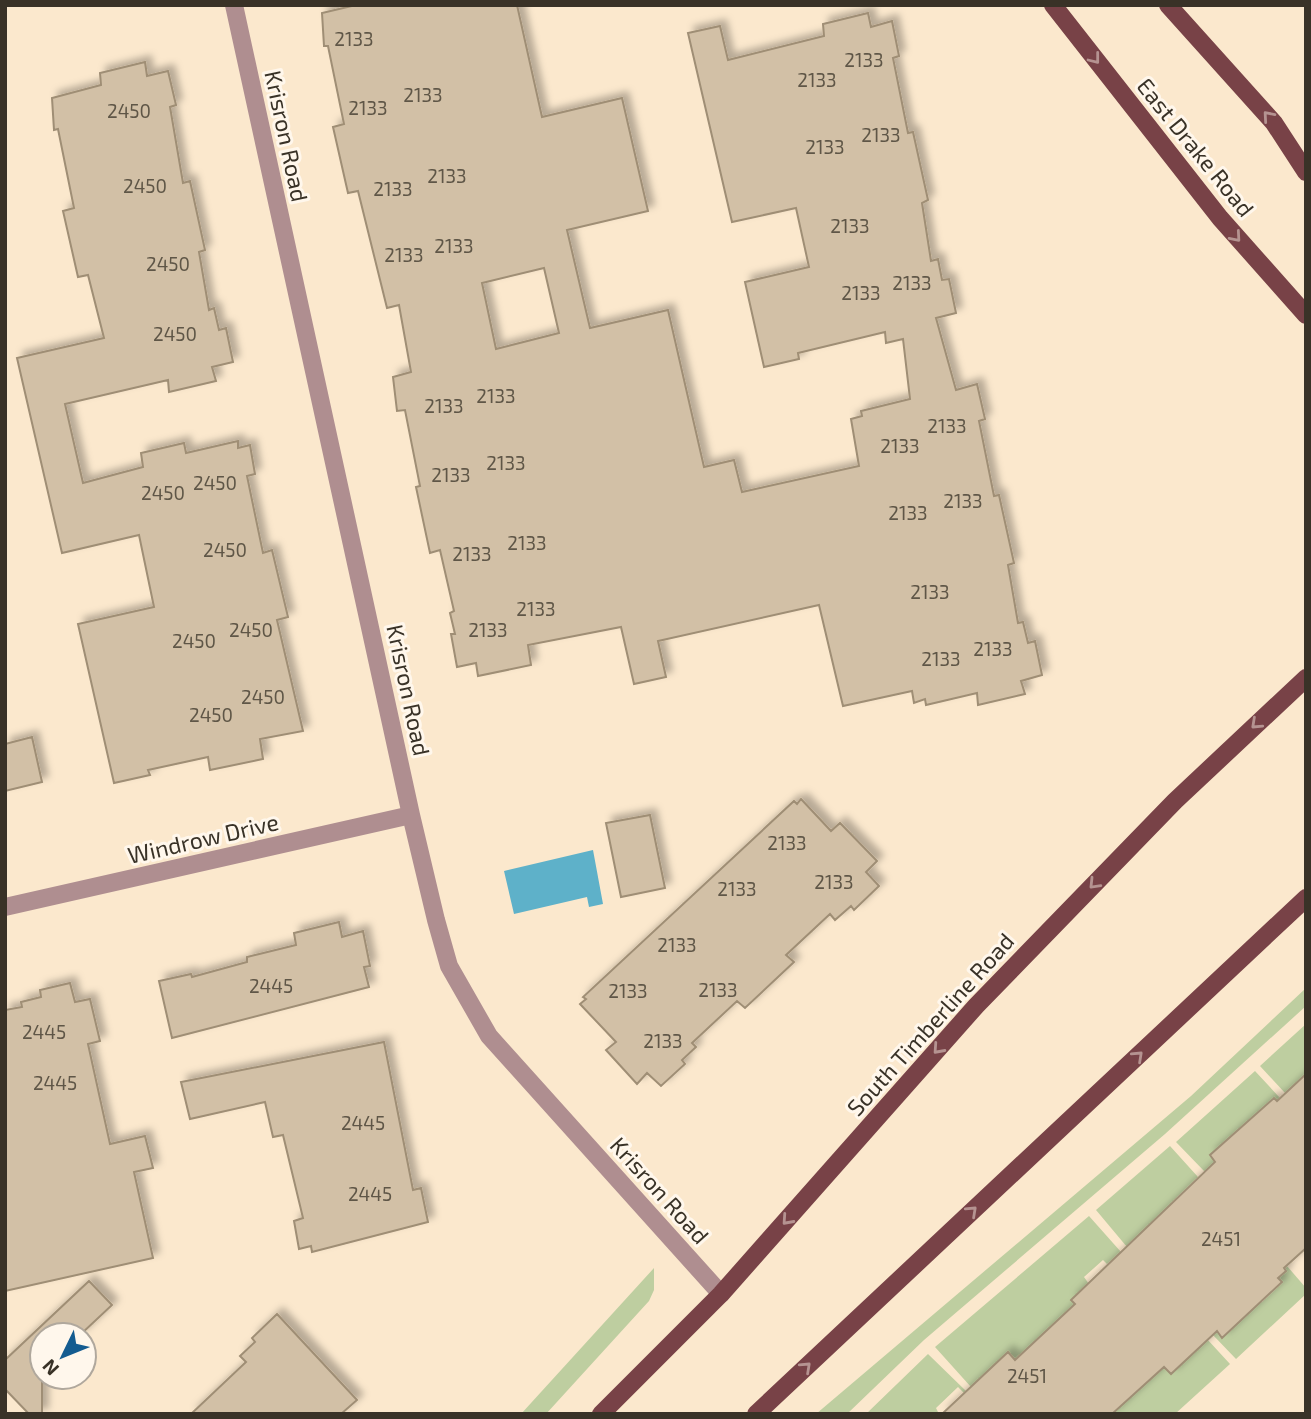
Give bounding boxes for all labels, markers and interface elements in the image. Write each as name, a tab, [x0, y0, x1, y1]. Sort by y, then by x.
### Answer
house number: 2133	[334, 27, 374, 50]
house number: 2133	[844, 48, 884, 71]
one-way arrow	[1086, 51, 1099, 64]
street label: Krisron Road	[259, 68, 315, 204]
house number: 2133	[797, 68, 837, 91]
street label: East Drake Road	[1132, 72, 1260, 222]
house number: 2133	[403, 83, 443, 106]
house number: 2133	[348, 96, 388, 119]
house number: 2450	[107, 99, 151, 122]
one-way arrow	[1264, 111, 1276, 124]
house number: 2133	[861, 123, 901, 146]
house number: 2133	[805, 135, 845, 158]
house number: 2133	[427, 164, 467, 187]
house number: 2450	[123, 174, 167, 197]
house number: 2133	[373, 177, 413, 200]
house number: 2133	[830, 214, 870, 237]
one-way arrow	[1228, 229, 1241, 242]
house number: 2133	[434, 234, 474, 257]
house number: 2133	[384, 243, 424, 266]
house number: 2450	[146, 252, 190, 275]
house number: 2133	[892, 271, 932, 294]
house number: 2133	[841, 281, 881, 304]
house number: 2450	[153, 322, 197, 345]
house number: 2133	[476, 384, 516, 407]
house number: 2133	[424, 394, 464, 417]
house number: 2133	[927, 414, 967, 437]
house number: 2133	[880, 434, 920, 457]
house number: 2133	[486, 451, 526, 474]
house number: 2133	[431, 463, 471, 486]
house number: 2450	[193, 471, 237, 494]
house number: 2450	[141, 481, 185, 504]
house number: 2133	[943, 489, 983, 512]
house number: 2133	[888, 501, 928, 524]
house number: 2133	[507, 531, 547, 554]
house number: 2450	[203, 538, 247, 561]
house number: 2133	[452, 542, 492, 565]
house number: 2133	[910, 580, 950, 603]
house number: 2133	[516, 597, 556, 620]
house number: 2450	[229, 618, 273, 641]
house number: 2133	[468, 618, 508, 641]
street label: Krisron Road	[381, 622, 437, 758]
house number: 2450	[172, 629, 216, 652]
house number: 2133	[973, 637, 1013, 660]
house number: 2133	[921, 647, 961, 670]
house number: 2450	[241, 685, 285, 708]
house number: 2450	[189, 703, 233, 726]
one-way arrow	[1251, 716, 1264, 729]
street label: Windrow Drive	[125, 807, 281, 869]
house number: 2133	[767, 831, 807, 854]
house number: 2133	[814, 870, 854, 893]
one-way arrow	[1090, 876, 1103, 889]
house number: 2133	[717, 877, 757, 900]
street label: South Timberline Road	[841, 927, 1019, 1121]
house number: 2133	[657, 933, 697, 956]
house number: 2445	[249, 974, 293, 997]
house number: 2133	[698, 978, 738, 1001]
house number: 2133	[608, 979, 648, 1002]
house number: 2445	[22, 1020, 66, 1043]
house number: 2133	[643, 1029, 683, 1052]
one-way arrow	[934, 1041, 946, 1054]
one-way arrow	[1129, 1051, 1142, 1064]
house number: 2445	[33, 1071, 77, 1094]
house number: 2445	[341, 1111, 385, 1134]
street label: Krisron Road	[605, 1131, 715, 1249]
house number: 2445	[348, 1182, 392, 1205]
one-way arrow	[964, 1207, 977, 1220]
one-way arrow	[783, 1211, 795, 1224]
house number: 2451	[1201, 1227, 1241, 1250]
north arrow	[28, 1321, 98, 1391]
text: N	[37, 1355, 63, 1381]
one-way arrow	[798, 1363, 811, 1375]
house number: 2451	[1007, 1364, 1047, 1387]

